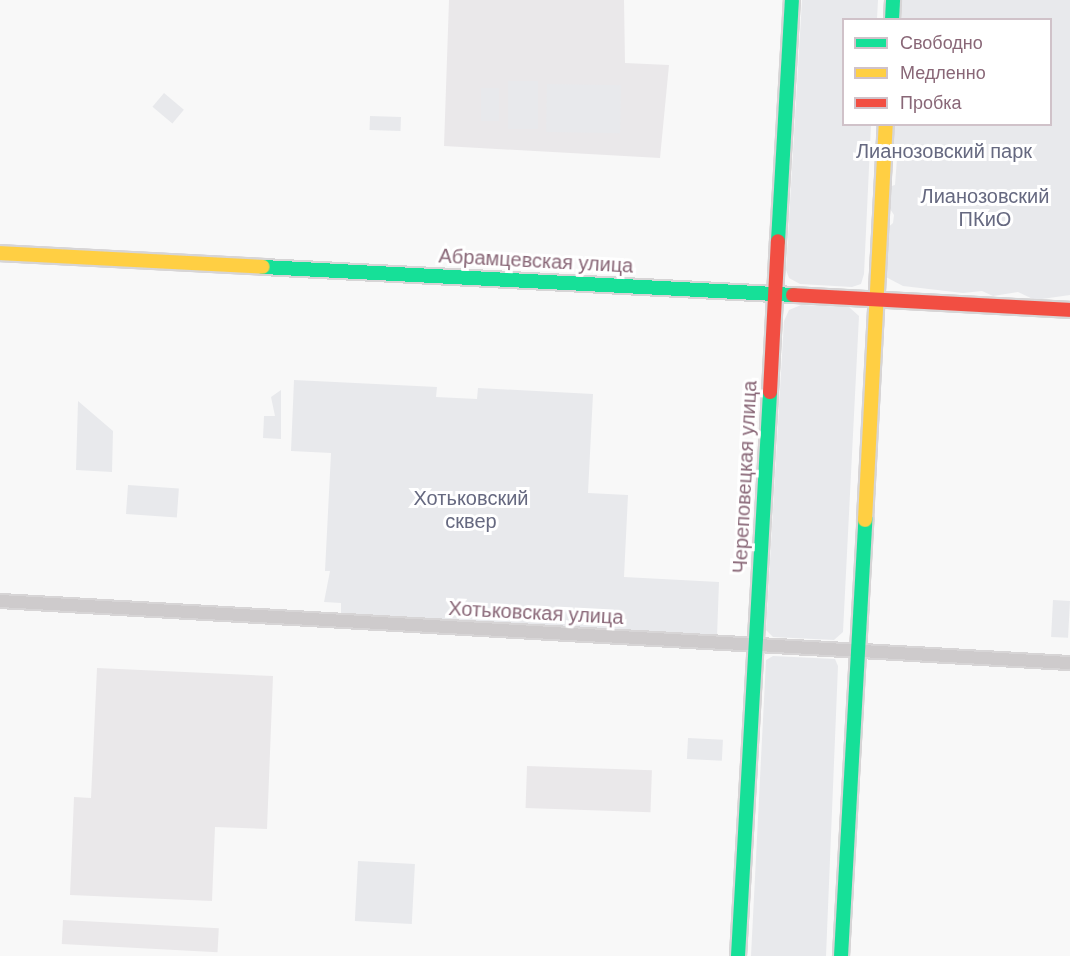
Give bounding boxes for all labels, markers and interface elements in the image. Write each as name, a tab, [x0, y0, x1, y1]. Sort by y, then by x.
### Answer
legend	[842, 18, 1052, 126]
text: Свободно	[900, 31, 983, 55]
text: Медленно	[900, 61, 986, 85]
text: Пробка	[900, 91, 962, 115]
park label: Лианозовский парк	[856, 139, 1032, 163]
park label: Лианозовский ПКиО	[921, 184, 1049, 231]
street label: Абрамцевская улица	[438, 244, 634, 278]
street label: Череповецкая улица	[728, 380, 762, 574]
park label: Хотьковский сквер	[414, 487, 528, 534]
street label: Хотьковская улица	[448, 596, 624, 630]

